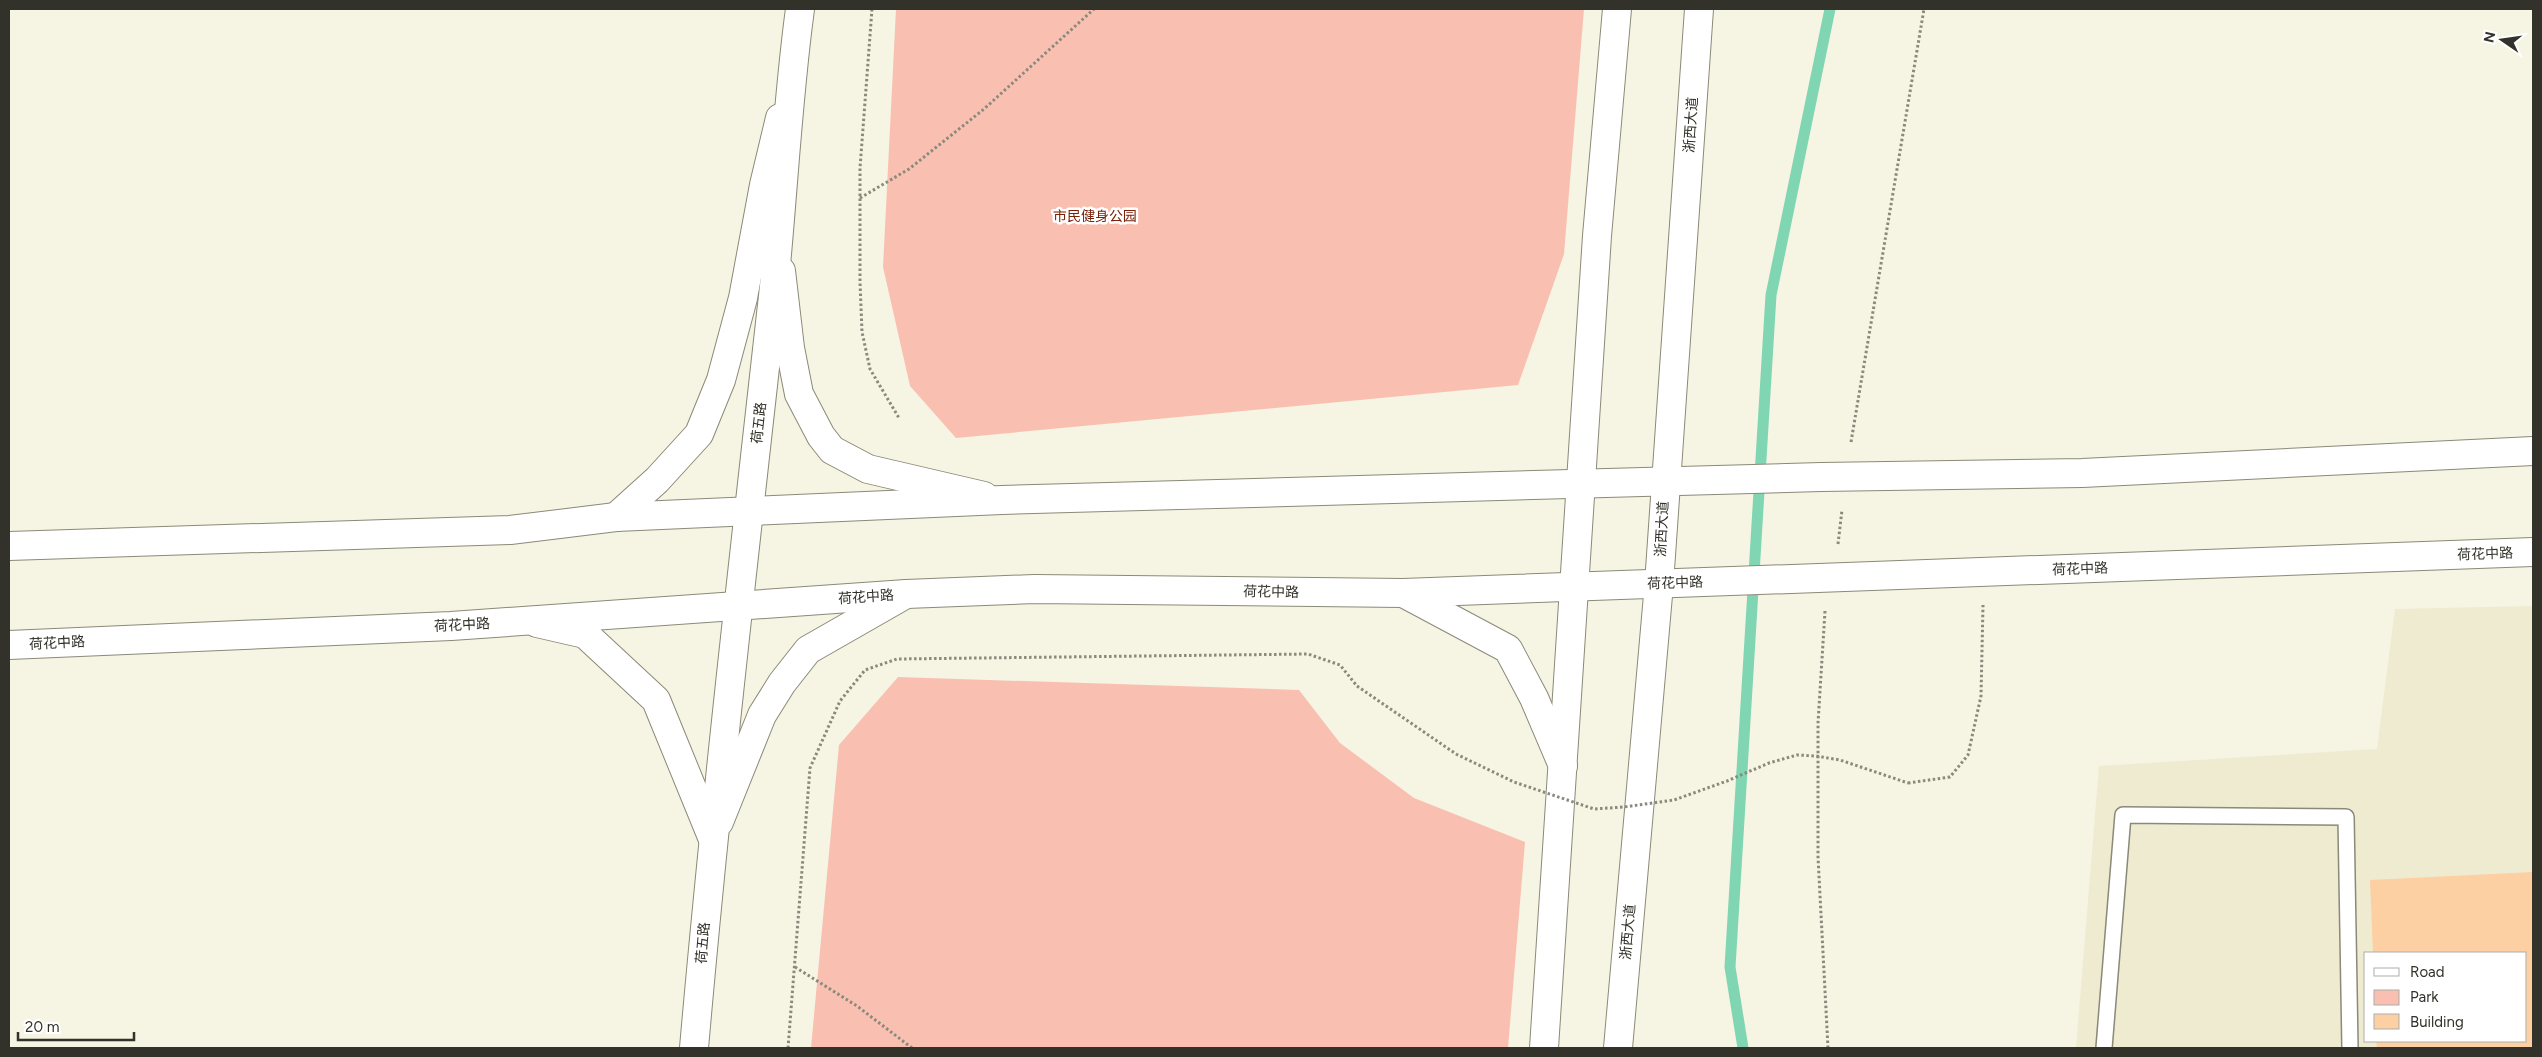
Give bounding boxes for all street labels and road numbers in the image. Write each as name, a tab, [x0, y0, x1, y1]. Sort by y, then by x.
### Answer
street label: 浙西大道	[1681, 96, 1701, 154]
street label: 荷五路	[748, 401, 770, 445]
street label: 浙西大道	[1652, 501, 1672, 557]
street label: 荷花中路	[2457, 545, 2513, 563]
street label: 荷花中路	[2052, 560, 2108, 578]
street label: 荷花中路	[1647, 574, 1703, 592]
street label: 荷花中路	[1243, 583, 1299, 601]
street label: 荷花中路	[837, 587, 895, 607]
street label: 荷花中路	[434, 615, 490, 635]
street label: 荷花中路	[29, 633, 85, 653]
street label: 浙西大道	[1617, 903, 1639, 961]
street label: 荷五路	[693, 921, 713, 965]

